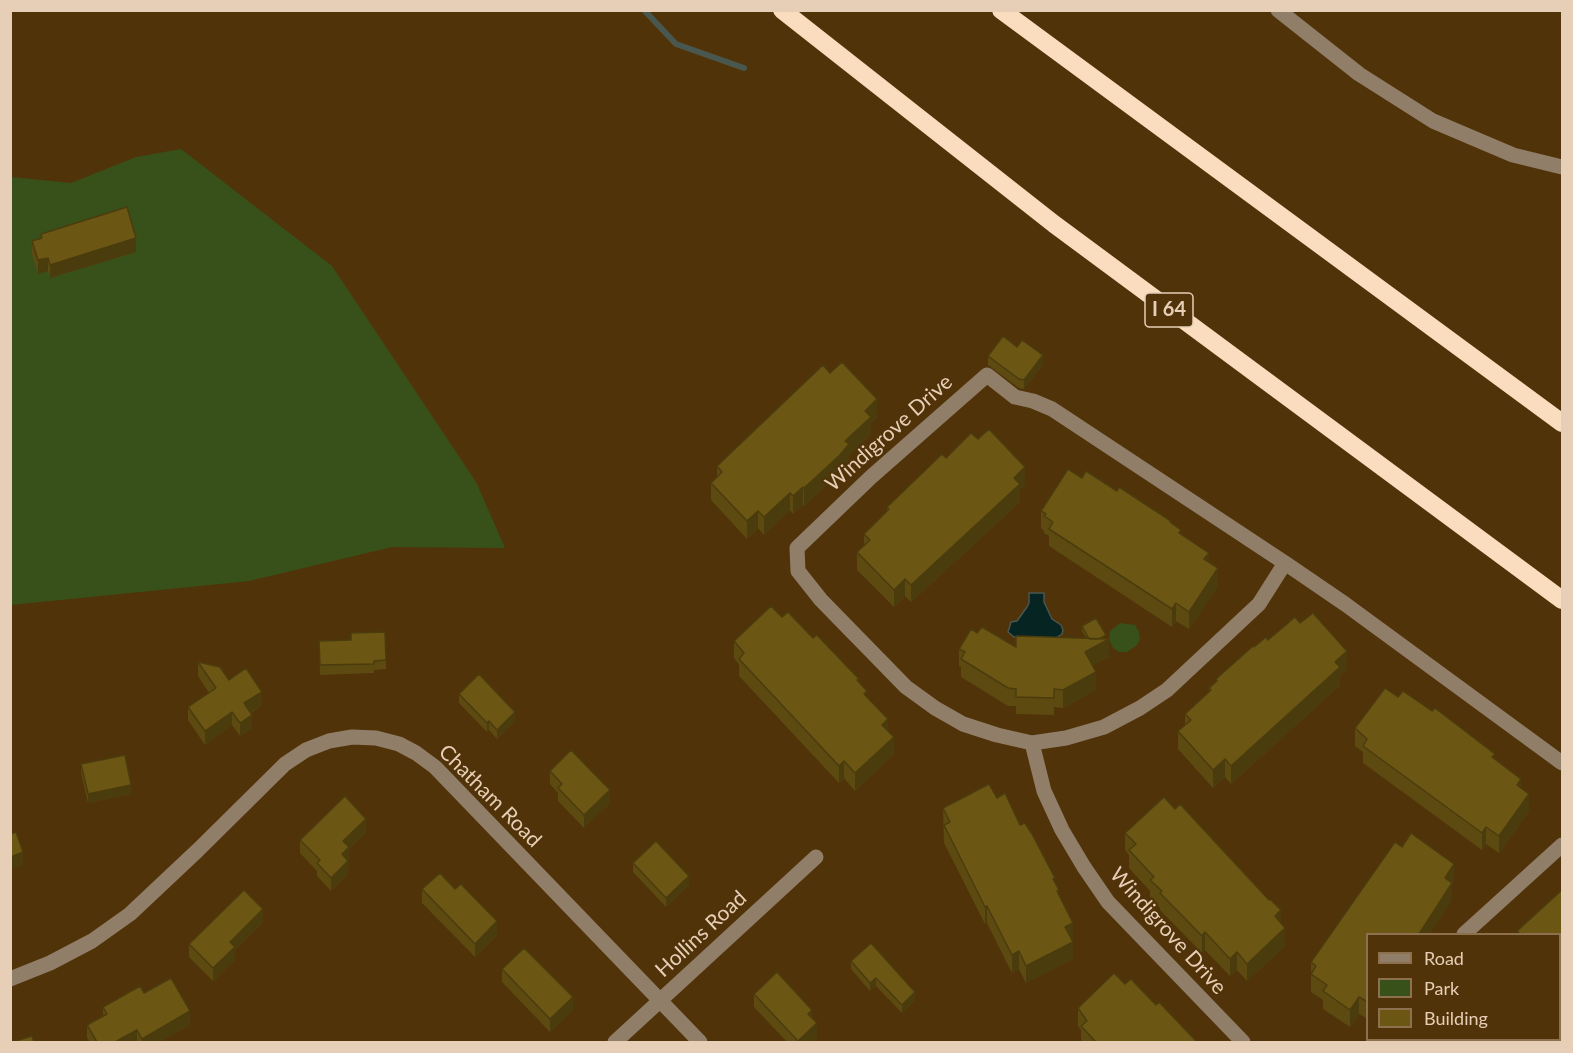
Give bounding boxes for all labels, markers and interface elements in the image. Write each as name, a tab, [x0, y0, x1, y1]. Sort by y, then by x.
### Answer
road number: I 64	[1145, 293, 1193, 327]
street label: Windigrove Drive	[820, 369, 958, 497]
street label: Chatham Road	[433, 739, 547, 853]
street label: Windigrove Drive	[1104, 862, 1232, 1000]
street label: Hollins Road	[650, 885, 752, 983]
legend	[1366, 933, 1561, 1041]
text: Road	[1424, 947, 1464, 969]
text: Park	[1424, 977, 1459, 999]
text: Building	[1424, 1007, 1488, 1029]

